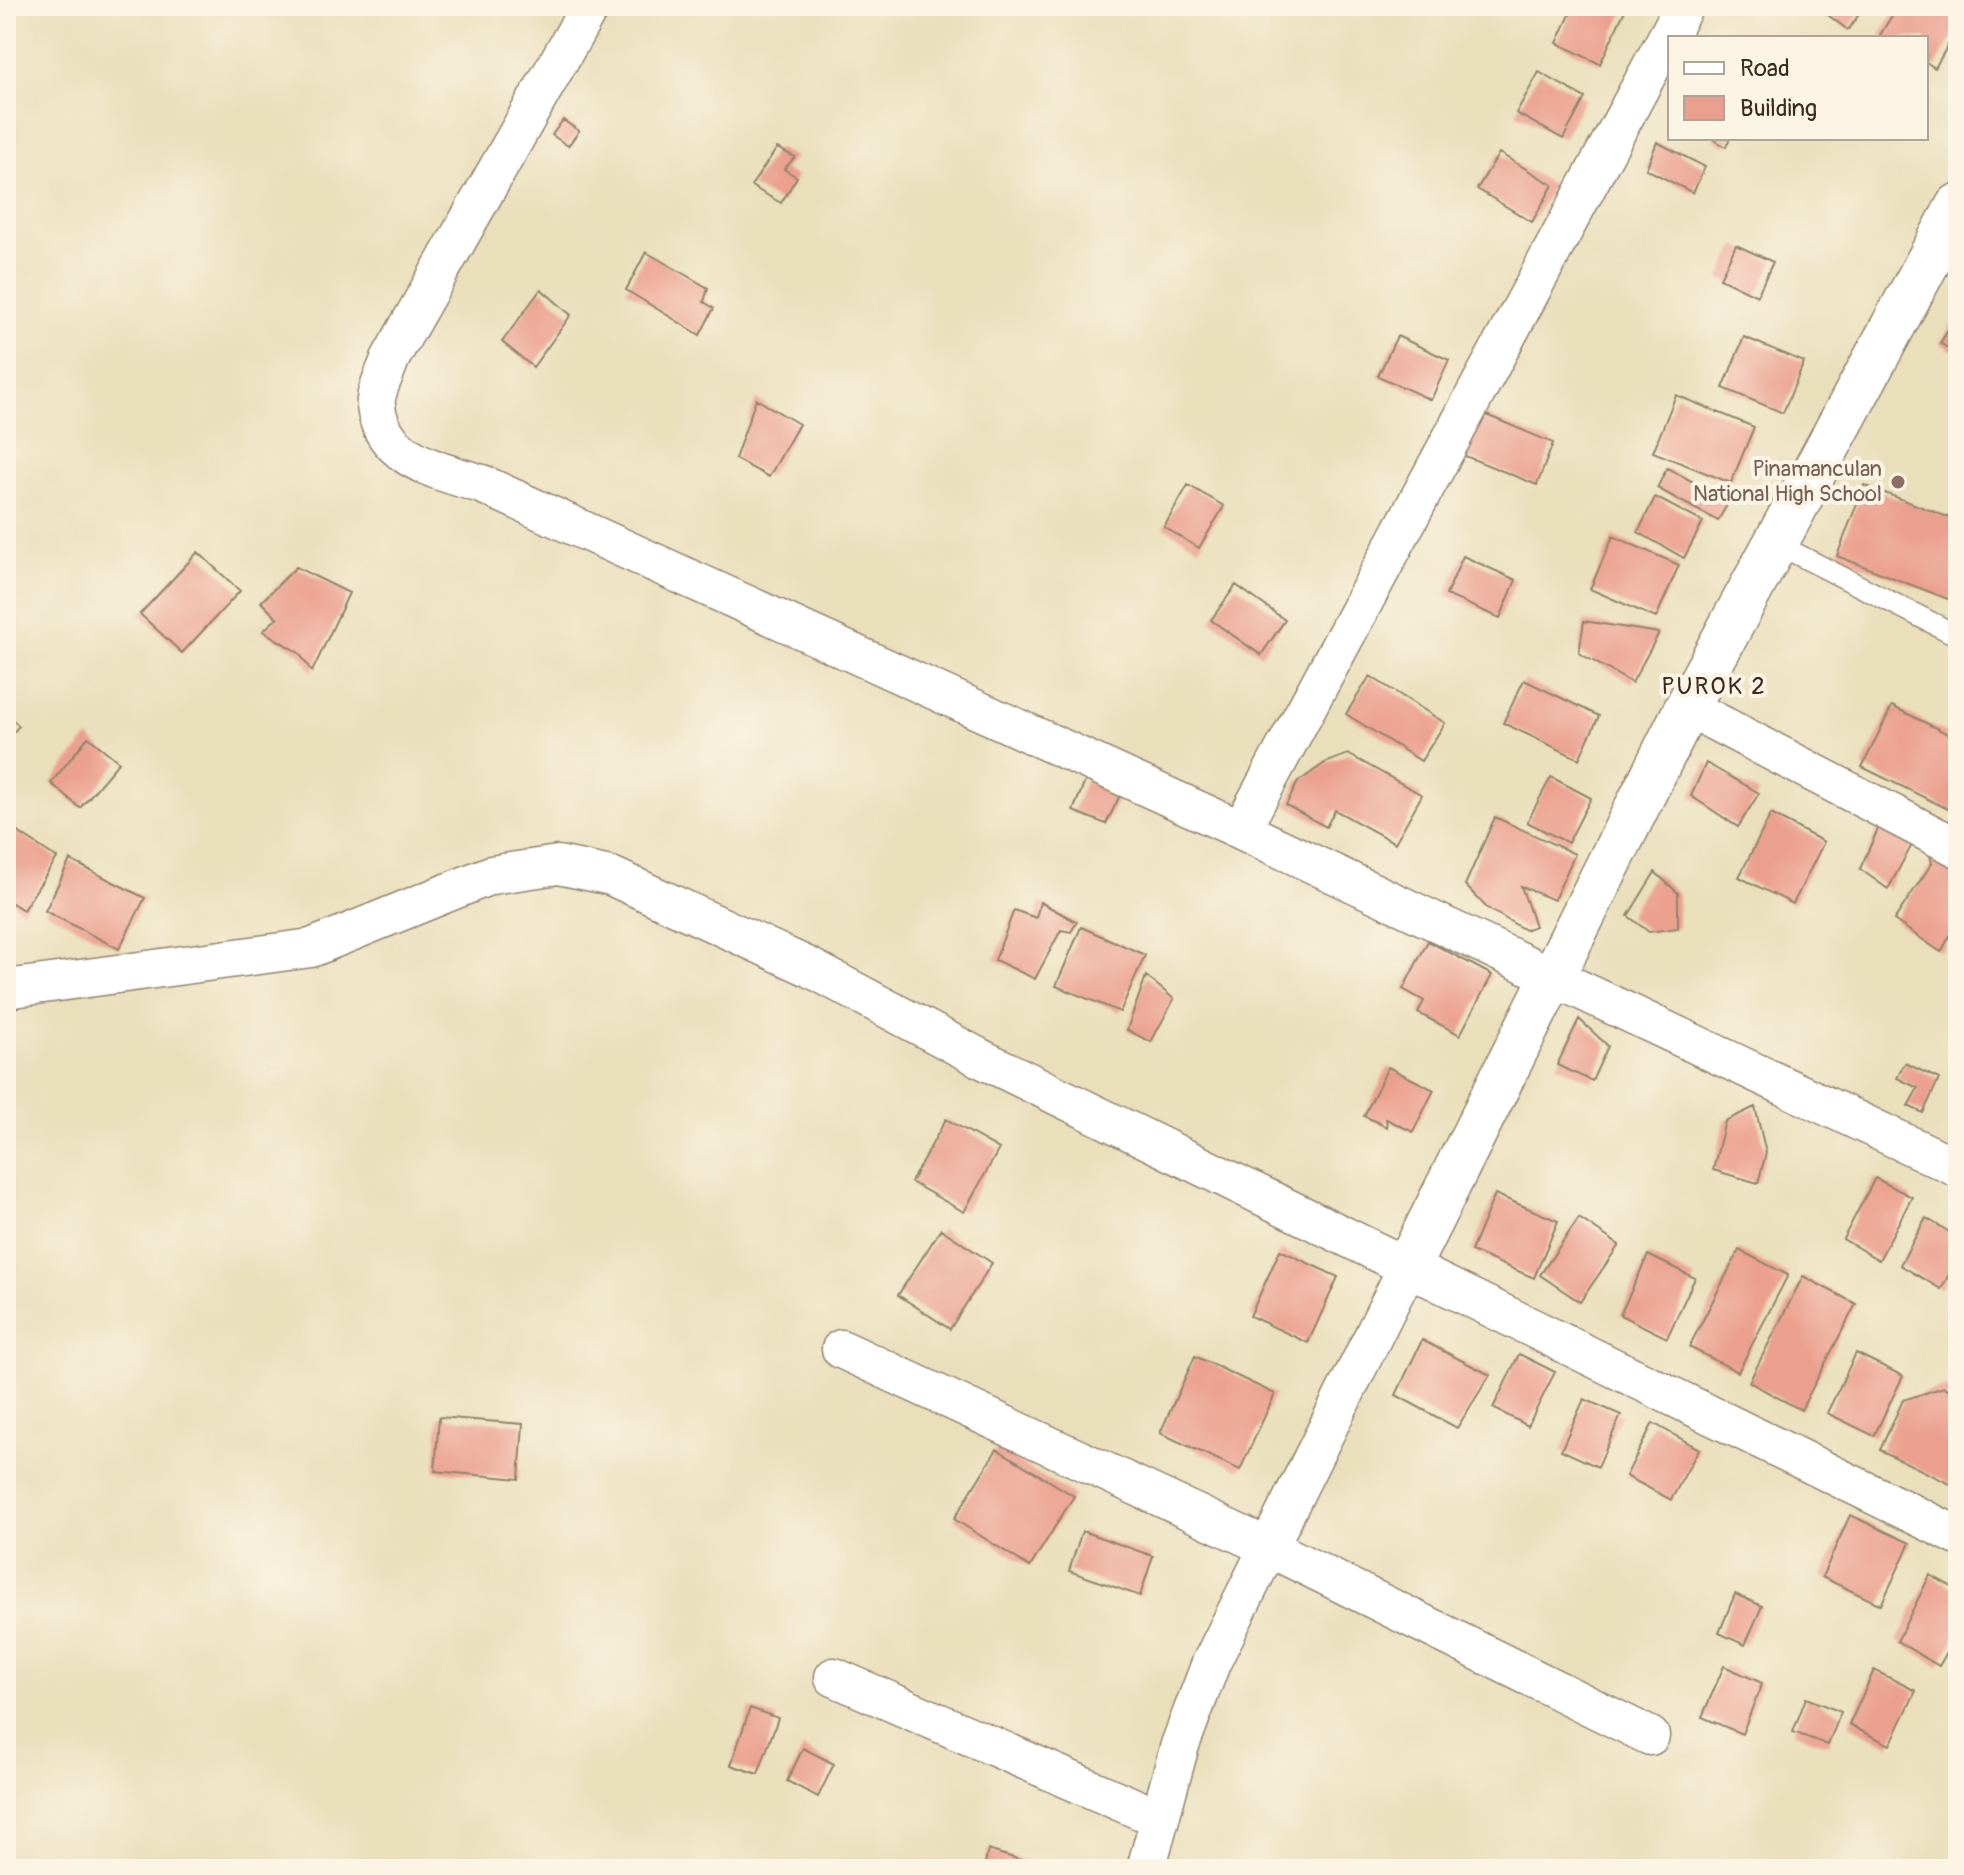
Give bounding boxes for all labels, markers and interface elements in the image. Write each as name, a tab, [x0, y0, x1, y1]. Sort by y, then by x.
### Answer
legend	[1668, 36, 1928, 140]
text: Road	[1740, 54, 1790, 83]
text: Building	[1740, 94, 1817, 123]
place label: Pinamanculan National High School	[1693, 455, 1882, 508]
marker: Pinamanculan National High School	[1889, 473, 1907, 491]
district label: PUROK 2	[1661, 672, 1767, 701]

